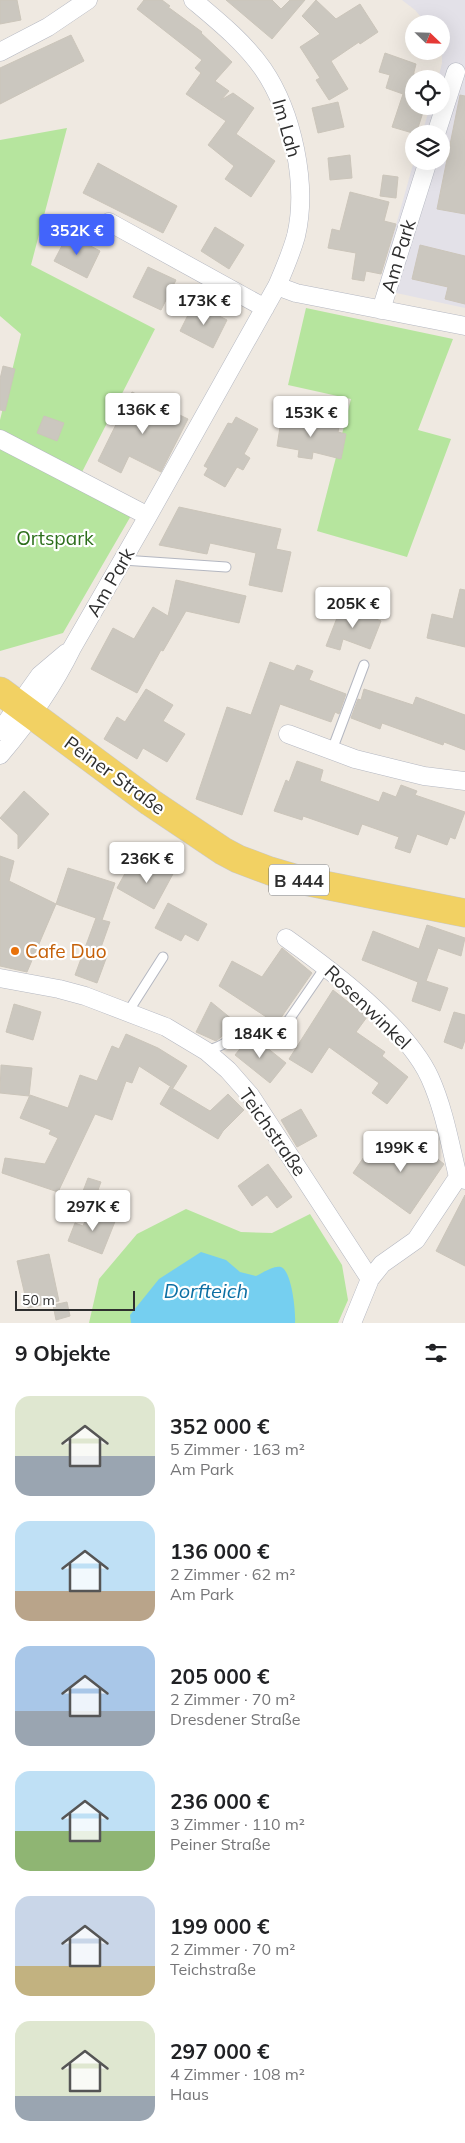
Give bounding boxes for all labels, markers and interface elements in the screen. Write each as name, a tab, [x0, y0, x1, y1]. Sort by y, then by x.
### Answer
north arrow	[405, 15, 450, 60]
map controls	[405, 15, 450, 170]
button: locate	[405, 70, 450, 115]
street label: Im Lah	[267, 96, 307, 160]
button: layers	[405, 125, 450, 170]
pin: 352K €	[36, 214, 118, 256]
street label: Am Park	[375, 216, 421, 296]
text: 352K €	[50, 220, 104, 240]
pin: 173K €	[163, 284, 245, 326]
text: 173K €	[177, 290, 231, 310]
pin: 136K €	[102, 392, 184, 435]
pin: 153K €	[270, 396, 352, 438]
text: 136K €	[116, 399, 170, 419]
text: 153K €	[284, 402, 338, 422]
park label: Ortspark	[16, 526, 94, 550]
street label: Am Park	[81, 543, 139, 621]
pin: 205K €	[312, 586, 394, 629]
text: 205K €	[326, 593, 380, 613]
street label: Peiner Straße	[60, 730, 170, 820]
pin: 236K €	[106, 842, 188, 884]
text: 236K €	[120, 848, 174, 868]
road number: B 444	[269, 864, 329, 896]
place label: Cafe Duo	[25, 939, 107, 963]
marker: Cafe Duo	[9, 945, 21, 957]
street label: Rosenwinkel	[320, 960, 416, 1054]
pin: 184K €	[219, 1016, 301, 1059]
text: 184K €	[233, 1023, 287, 1043]
street label: Teichstraße	[234, 1083, 312, 1181]
pin: 199K €	[360, 1130, 442, 1173]
text: 199K €	[374, 1137, 428, 1157]
pin: 297K €	[52, 1190, 134, 1232]
text: 297K €	[66, 1196, 120, 1216]
water label: Dorfteich	[164, 1278, 248, 1303]
scale bar	[15, 1288, 135, 1311]
text: 50 m	[22, 1291, 55, 1309]
icon: filters	[422, 1339, 450, 1367]
text: 9 Objekte	[15, 1340, 111, 1366]
text: 352 000 €	[170, 1413, 270, 1439]
icon: home	[55, 1416, 115, 1476]
text: 5 Zimmer · 163 m²	[170, 1439, 305, 1459]
text: Am Park	[170, 1459, 234, 1479]
text: 136 000 €	[170, 1538, 270, 1564]
icon: home	[55, 1541, 115, 1601]
text: 2 Zimmer · 62 m²	[170, 1564, 295, 1584]
text: Am Park	[170, 1584, 234, 1604]
text: 205 000 €	[170, 1663, 270, 1689]
icon: home	[55, 1666, 115, 1726]
text: 2 Zimmer · 70 m²	[170, 1689, 295, 1709]
text: Dresdener Straße	[170, 1709, 300, 1729]
text: 236 000 €	[170, 1788, 270, 1814]
icon: home	[55, 1791, 115, 1851]
text: 3 Zimmer · 110 m²	[170, 1814, 305, 1834]
text: Peiner Straße	[170, 1834, 270, 1854]
text: 199 000 €	[170, 1913, 270, 1939]
icon: home	[55, 1916, 115, 1976]
text: 2 Zimmer · 70 m²	[170, 1939, 295, 1959]
text: Teichstraße	[170, 1959, 256, 1979]
text: 297 000 €	[170, 2038, 270, 2064]
icon: home	[55, 2041, 115, 2101]
text: 4 Zimmer · 108 m²	[170, 2064, 305, 2084]
text: Haus	[170, 2084, 209, 2104]

